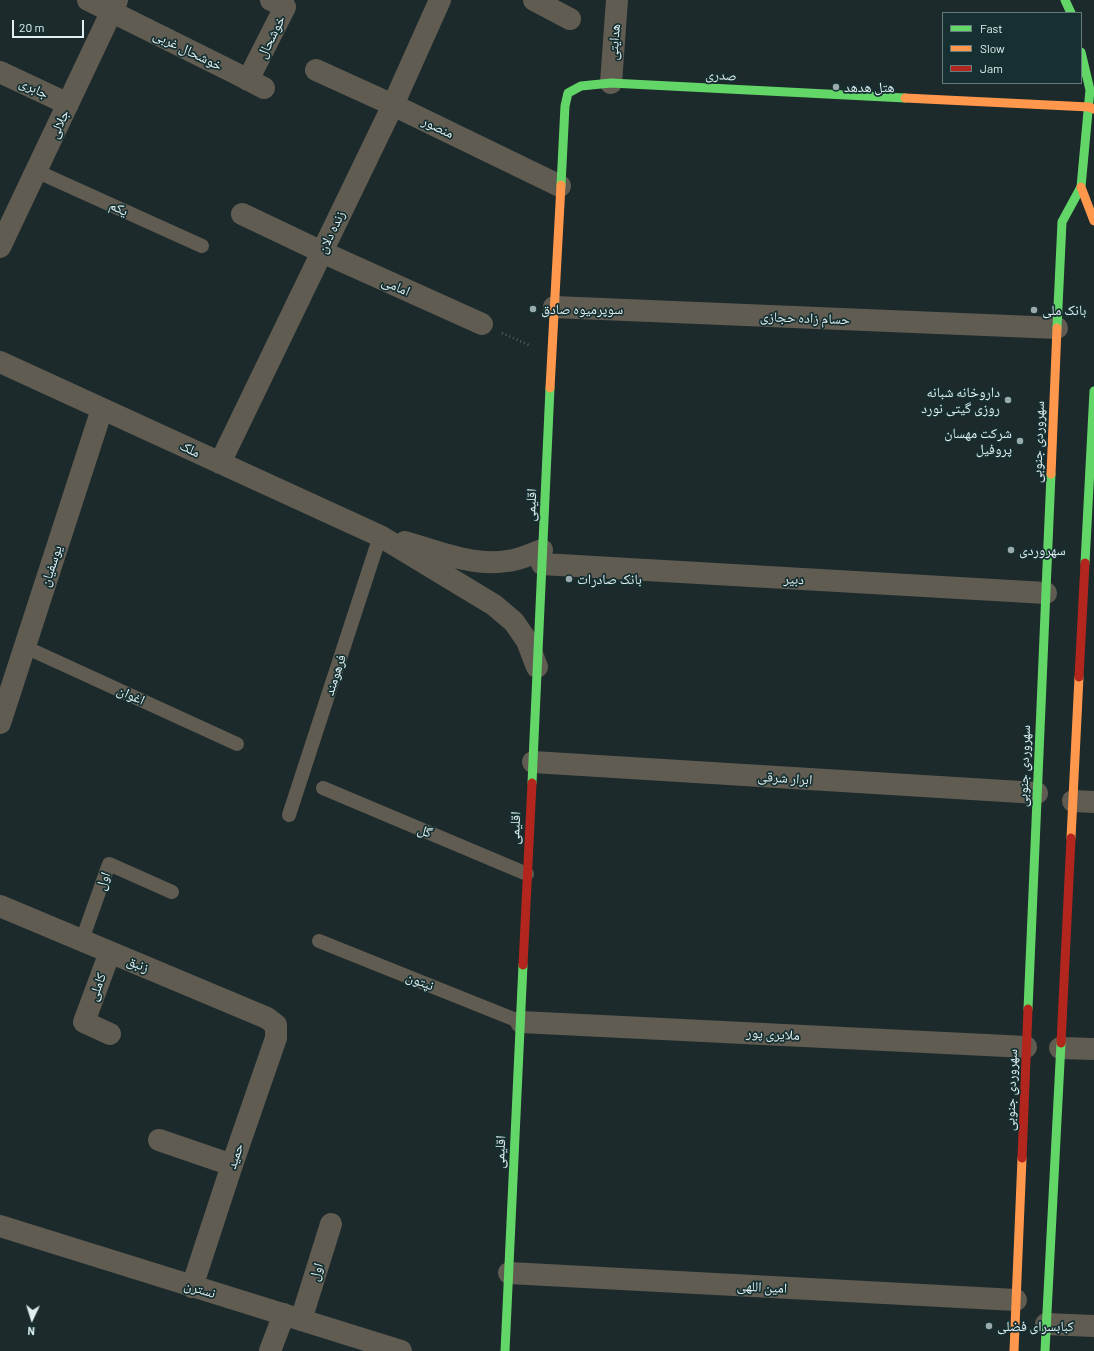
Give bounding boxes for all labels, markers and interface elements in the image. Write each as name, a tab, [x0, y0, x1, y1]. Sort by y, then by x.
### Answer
scale bar	[14, 12, 86, 38]
legend	[942, 12, 1082, 84]
street label: خوشحال	[253, 13, 289, 61]
text: 20 m	[19, 20, 45, 34]
text: Fast	[980, 21, 1003, 35]
street label: هدایتی	[604, 23, 624, 61]
street label: خوشحال غربی	[151, 26, 225, 74]
text: Slow	[980, 41, 1005, 55]
text: Jam	[980, 61, 1003, 75]
street label: صدری	[705, 66, 737, 84]
street label: جابری	[17, 74, 51, 102]
place label: هتل هدهد	[844, 79, 895, 95]
marker: هتل هدهد	[831, 82, 841, 92]
street label: جلالی	[45, 107, 73, 141]
street label: منصور	[419, 112, 457, 142]
street label: یکم	[107, 196, 131, 220]
street label: زنده دلان	[313, 208, 349, 256]
street label: امامی	[379, 272, 413, 300]
place label: سوپرمیوه صادق	[541, 301, 623, 317]
place label: بانک ملی	[1042, 302, 1086, 318]
marker: سوپرمیوه صادق	[528, 304, 538, 314]
marker: بانک ملی	[1029, 305, 1039, 315]
street label: حسام زاده حجازی	[760, 308, 850, 328]
place label: داروخانه شبانه روزی گیتی نورد	[921, 384, 1000, 416]
marker: داروخانه شبانه روزی گیتی نورد	[1003, 395, 1013, 405]
street label: سهروردی جنوبی	[1028, 401, 1048, 483]
place label: شرکت مهسان پروفیل	[944, 425, 1012, 458]
marker: شرکت مهسان پروفیل	[1015, 436, 1025, 446]
street label: ملک	[177, 437, 203, 461]
street label: اقلیمی	[522, 488, 540, 522]
place label: سهروردی	[1019, 542, 1066, 558]
street label: یوسفیان	[36, 543, 66, 589]
marker: سهروردی	[1006, 545, 1016, 555]
street label: دبیر	[783, 570, 805, 588]
place label: بانک صادرات	[577, 571, 642, 587]
marker: بانک صادرات	[564, 574, 574, 584]
street label: فرهومند	[320, 652, 350, 698]
street label: اغوان	[115, 681, 147, 709]
street label: سهروردی جنوبی	[1014, 725, 1034, 807]
street label: ابرار شرقی	[757, 768, 813, 788]
street label: اقلیمی	[506, 811, 524, 845]
street label: گل	[415, 821, 435, 841]
street label: اول	[92, 870, 114, 892]
street label: زنبق	[124, 952, 152, 976]
street label: نپتون	[404, 968, 436, 994]
street label: کاملی	[84, 971, 110, 1003]
street label: ملایری پور	[746, 1024, 800, 1044]
street label: سهروردی جنوبی	[1001, 1049, 1021, 1131]
street label: اقلیمی	[491, 1135, 509, 1169]
street label: حمید	[223, 1141, 247, 1171]
street label: اول	[305, 1261, 327, 1283]
street label: نسترن	[182, 1276, 218, 1302]
street label: امین اللهی	[736, 1277, 788, 1297]
north arrow	[12, 1299, 52, 1339]
place label: کبابسرای فضلی	[997, 1318, 1074, 1334]
marker: کبابسرای فضلی	[984, 1321, 994, 1331]
text: N	[27, 1325, 35, 1338]

